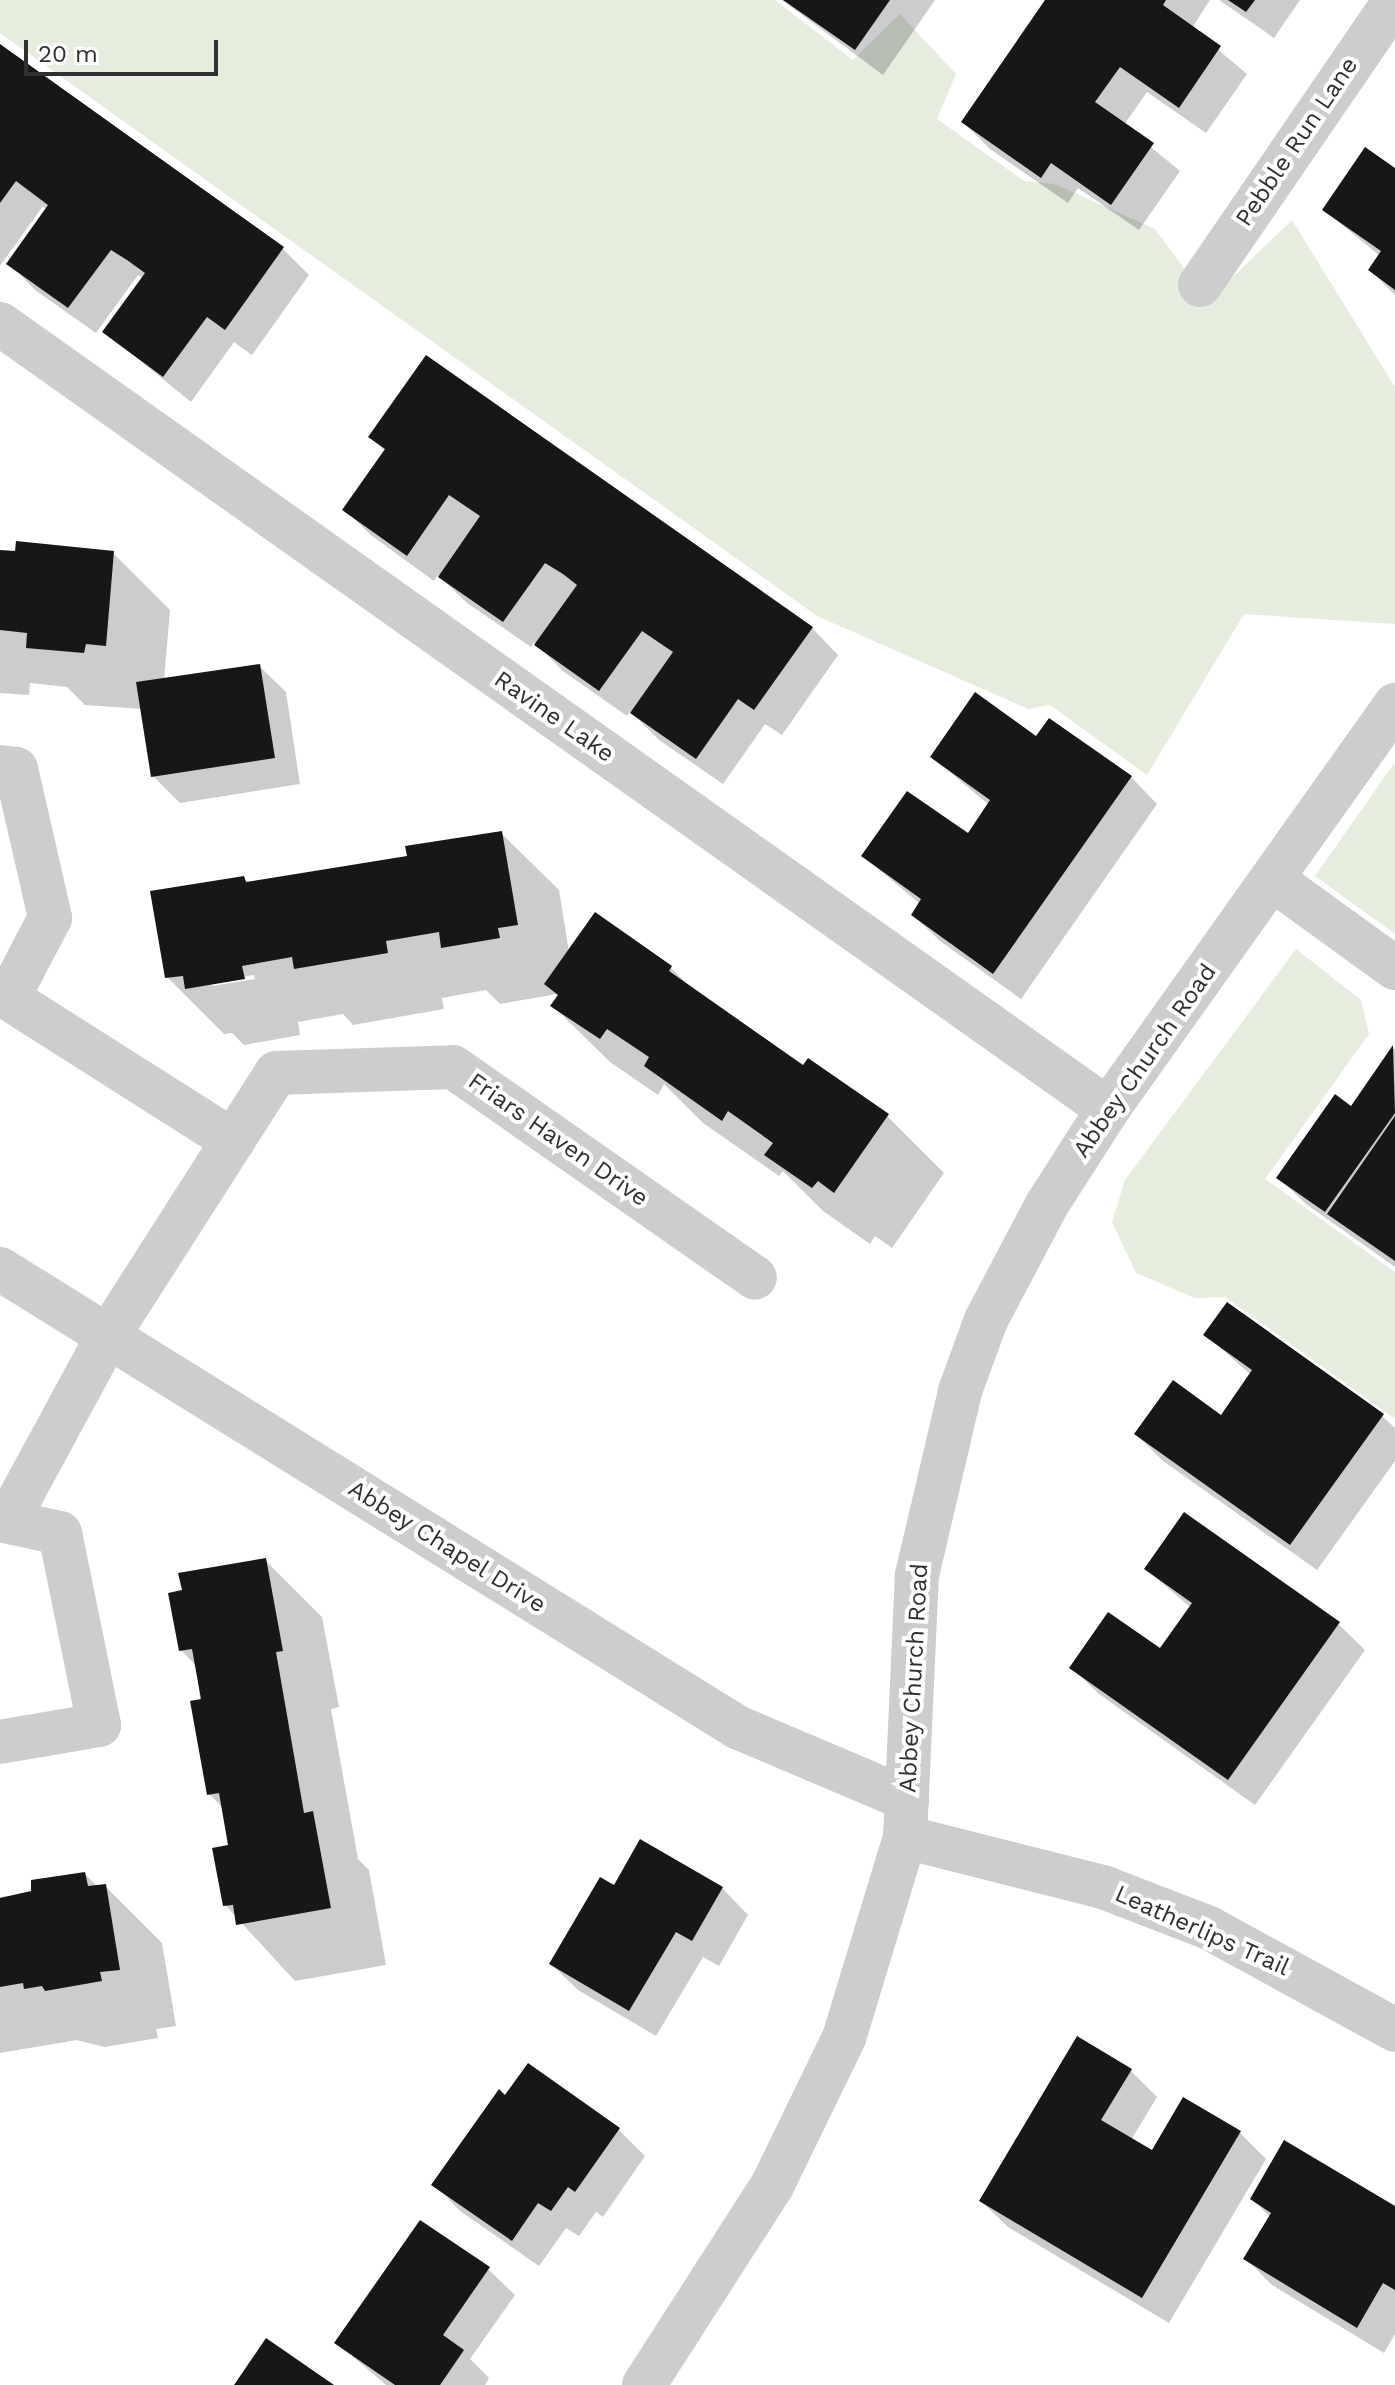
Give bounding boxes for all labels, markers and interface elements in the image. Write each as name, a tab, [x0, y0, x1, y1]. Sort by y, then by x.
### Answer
scale bar	[28, 24, 222, 74]
text: 20 m	[38, 40, 98, 68]
street label: Pebble Run Lane	[1230, 52, 1364, 232]
street label: Ravine Lake	[488, 665, 620, 769]
street label: Abbey Church Road	[1067, 958, 1223, 1164]
street label: Friars Haven Drive	[462, 1067, 654, 1213]
street label: Abbey Chapel Drive	[342, 1474, 552, 1620]
street label: Abbey Church Road	[894, 1562, 934, 1794]
street label: Leatherlips Trail	[1110, 1879, 1294, 1983]

